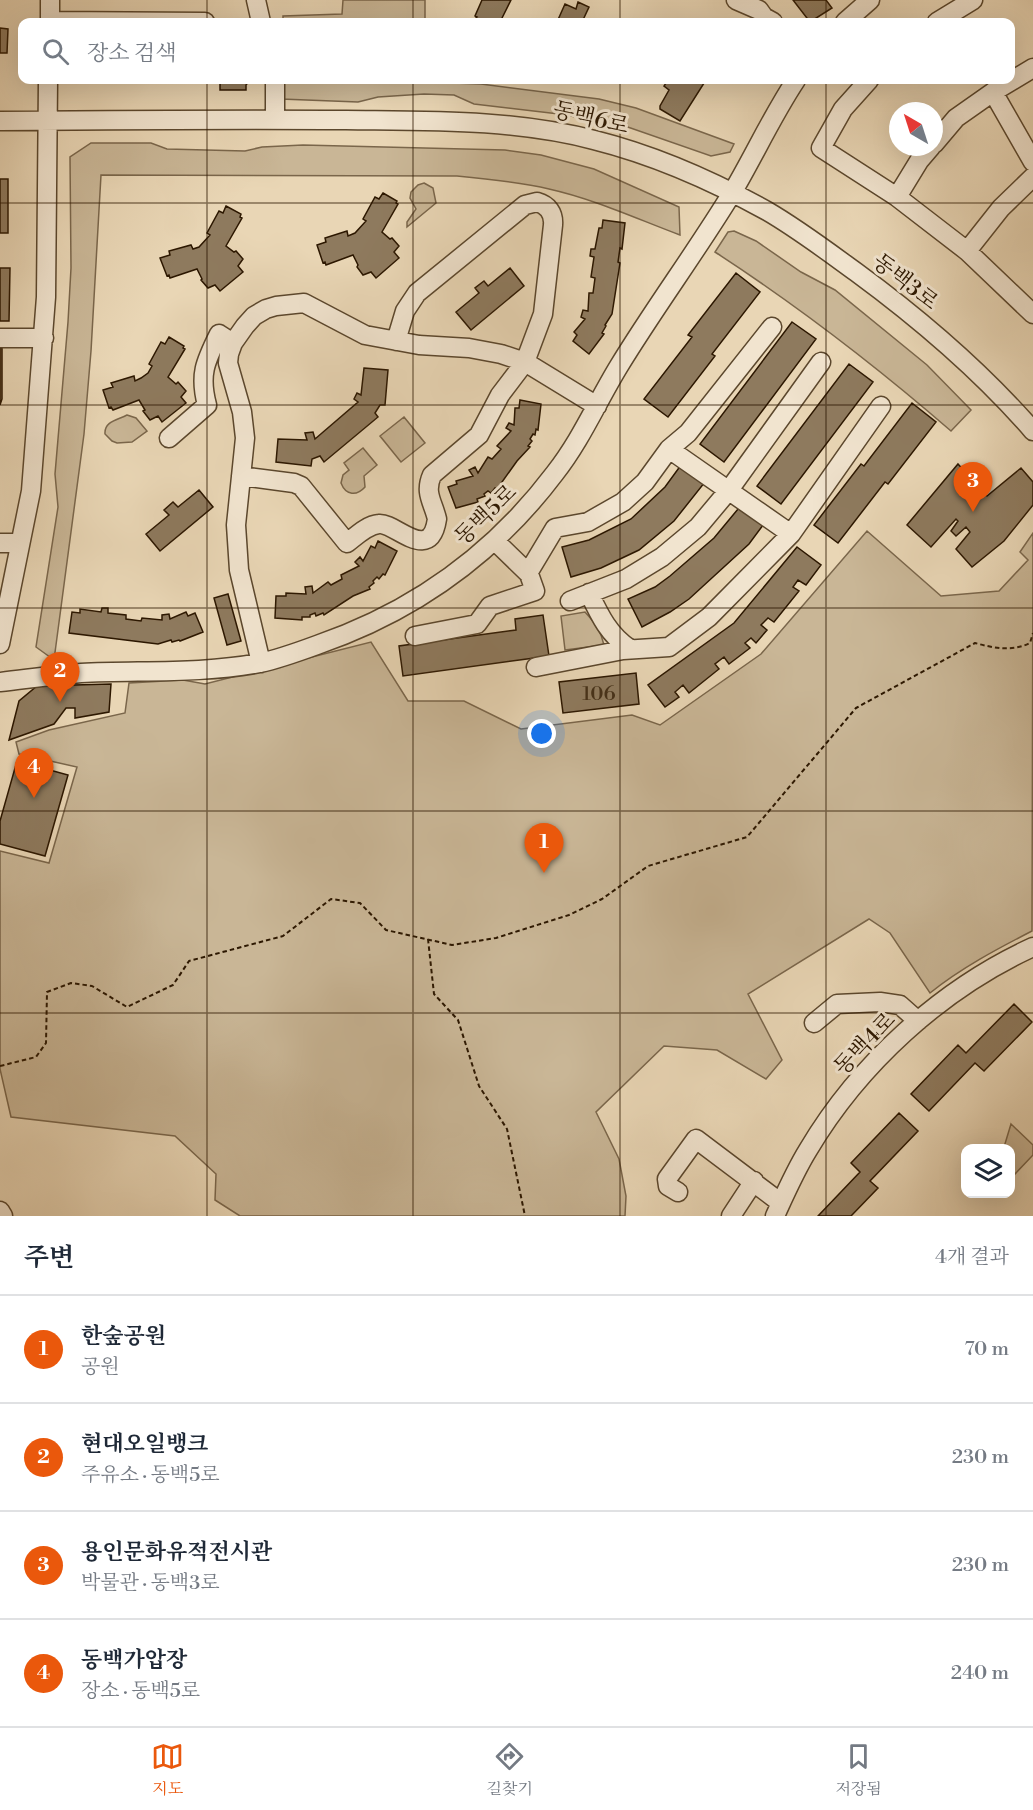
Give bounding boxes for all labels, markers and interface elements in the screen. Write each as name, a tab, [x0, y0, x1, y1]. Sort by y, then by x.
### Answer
search box	[18, 18, 1015, 84]
icon: search	[39, 35, 72, 68]
text: 장소 검색	[87, 40, 177, 67]
street label: 동백6로	[550, 97, 631, 140]
north arrow	[889, 102, 943, 156]
street label: 동백3로	[867, 248, 943, 316]
pin: 3	[954, 462, 992, 512]
street label: 동백5로	[449, 479, 523, 551]
pin: 2	[40, 652, 80, 702]
house number: 106	[582, 682, 616, 707]
your location	[527, 719, 556, 748]
pin: 4	[15, 748, 54, 798]
pin: 1	[524, 824, 564, 873]
street label: 동백4로	[829, 1007, 901, 1081]
map controls	[961, 1144, 1015, 1198]
button: layers	[961, 1144, 1015, 1198]
text: 주변	[24, 1242, 74, 1274]
text: 4개 결과	[935, 1245, 1009, 1270]
text: 한숲공원	[81, 1323, 166, 1350]
text: 1	[39, 1337, 48, 1362]
text: 70 m	[965, 1337, 1009, 1362]
text: 공원	[81, 1355, 120, 1380]
text: 현대오일뱅크	[81, 1431, 209, 1458]
text: 2	[37, 1445, 50, 1470]
text: 230 m	[952, 1445, 1009, 1470]
text: 주유소 · 동백5로	[81, 1463, 220, 1488]
text: 용인문화유적전시관	[81, 1539, 272, 1566]
text: 3	[37, 1553, 50, 1578]
text: 230 m	[952, 1553, 1009, 1578]
text: 박물관 · 동백3로	[81, 1571, 220, 1596]
text: 동백가압장	[81, 1647, 187, 1674]
text: 4	[37, 1661, 50, 1686]
text: 240 m	[951, 1661, 1009, 1686]
text: 장소 · 동백5로	[81, 1679, 200, 1704]
tab: 지도	[151, 1740, 184, 1799]
tab: 길찾기	[487, 1740, 533, 1799]
tab: 저장됨	[835, 1740, 882, 1799]

